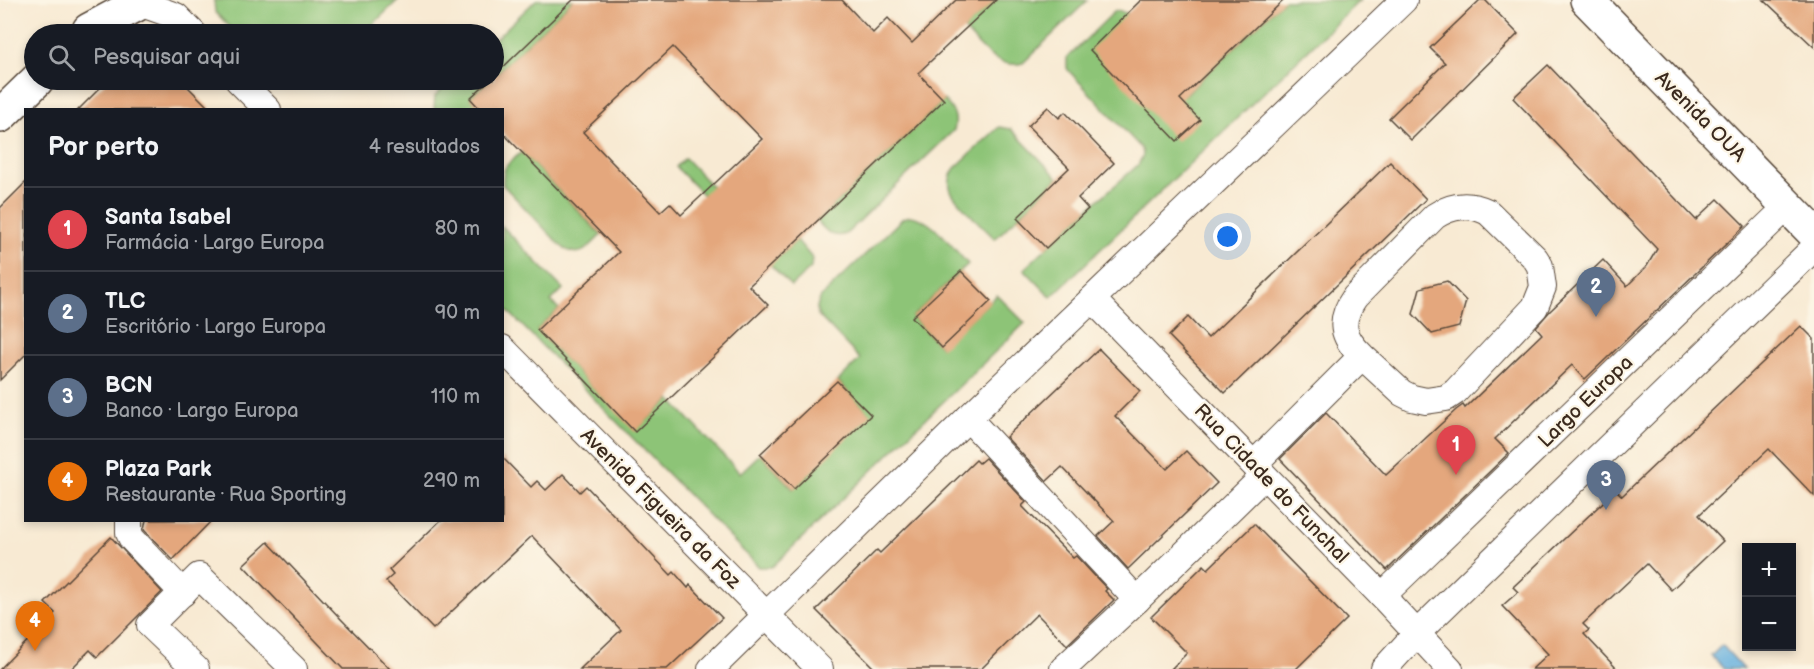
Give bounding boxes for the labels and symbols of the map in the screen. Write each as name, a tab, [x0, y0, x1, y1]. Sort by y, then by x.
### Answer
street label: Avenida OUA	[1650, 66, 1751, 168]
your location	[1213, 222, 1242, 251]
pin: 2	[1576, 268, 1616, 317]
street label: Largo Europa	[1533, 351, 1638, 453]
street label: Rua Cidade do Funchal	[1189, 399, 1354, 568]
street label: Avenida Figueira da Foz	[575, 424, 746, 594]
pin: 1	[1436, 426, 1476, 475]
pin: 3	[1586, 460, 1626, 510]
pin: 4	[15, 602, 54, 651]

